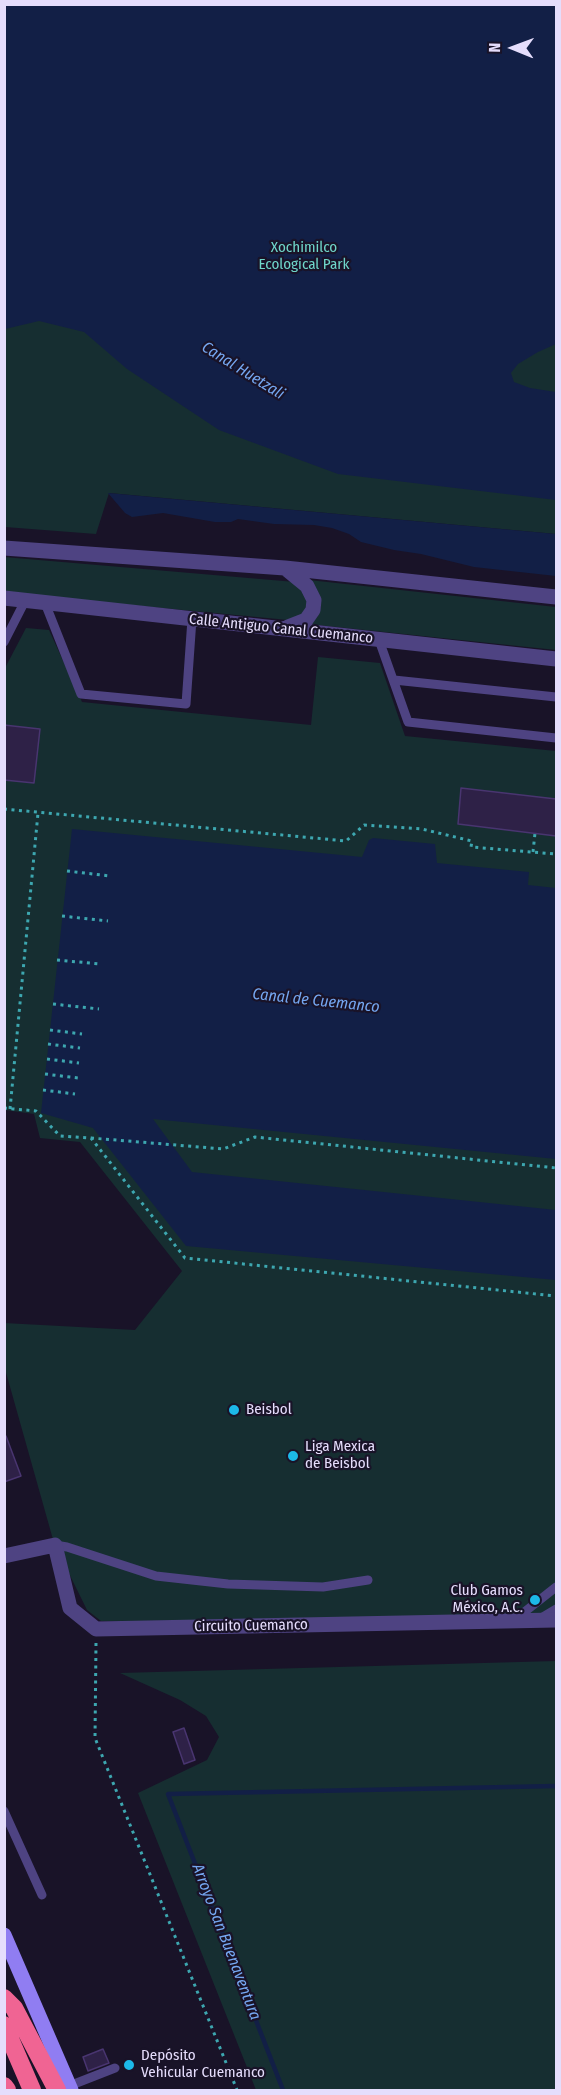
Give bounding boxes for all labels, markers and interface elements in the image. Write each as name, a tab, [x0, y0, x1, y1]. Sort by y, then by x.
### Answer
north arrow	[483, 18, 543, 78]
text: N	[485, 43, 504, 53]
park label: Xochimilco Ecological Park	[259, 239, 349, 274]
water label: Canal Huetzali	[198, 338, 288, 404]
street label: Calle Antiguo Canal Cuemanco	[188, 610, 374, 648]
water label: Canal de Cuemanco	[251, 985, 381, 1017]
place label: Beisbol	[246, 1401, 292, 1419]
marker: Beisbol	[227, 1403, 241, 1417]
place label: Liga Mexica de Beisbol	[305, 1438, 375, 1473]
marker: Liga Mexica de Beisbol	[286, 1449, 300, 1463]
place label: Club Gamos México, A.C.	[450, 1582, 523, 1617]
marker: Club Gamos México, A.C.	[528, 1593, 542, 1607]
street label: Circuito Cuemanco	[194, 1616, 308, 1636]
water label: Arroyo San Buenaventura	[187, 1861, 265, 2023]
place label: Depósito Vehicular Cuemanco	[141, 2047, 265, 2082]
marker: Depósito Vehicular Cuemanco	[122, 2058, 136, 2072]

